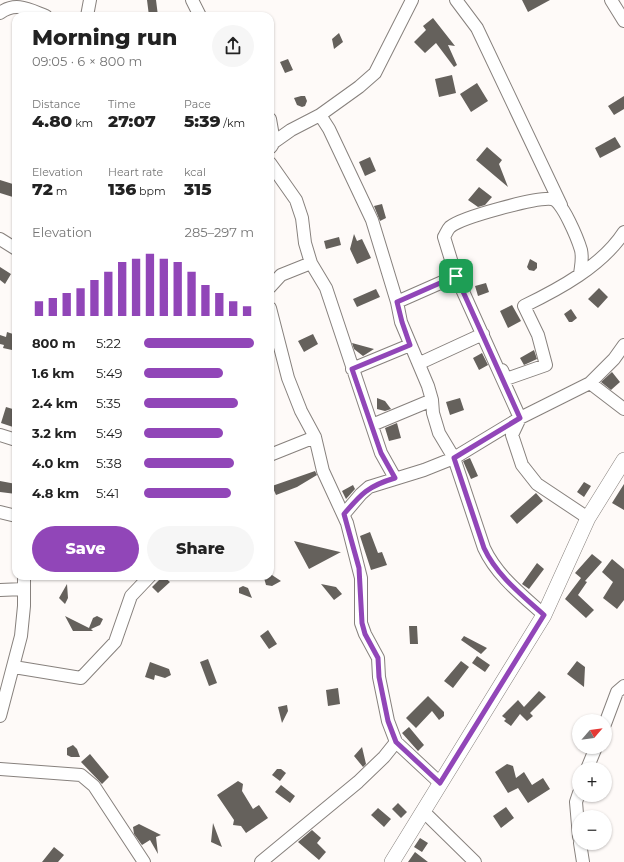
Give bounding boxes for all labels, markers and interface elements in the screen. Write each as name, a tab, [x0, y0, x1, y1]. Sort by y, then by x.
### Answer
text: Morning run	[32, 24, 177, 51]
button: share	[212, 25, 254, 67]
text: 09:05 · 6 × 800 m	[32, 53, 142, 69]
text: Distance	[32, 97, 80, 111]
text: Time	[108, 97, 136, 111]
text: Pace	[184, 97, 211, 111]
text: 4.80	[32, 111, 72, 131]
text: 27:07	[108, 111, 156, 131]
text: 5:39	[184, 111, 220, 131]
text: km	[72, 116, 93, 130]
text: /km	[220, 116, 245, 130]
text: Elevation	[32, 165, 83, 179]
text: Heart rate	[108, 165, 163, 179]
text: kcal	[184, 165, 206, 179]
text: 72	[32, 179, 53, 199]
text: 136	[108, 179, 136, 199]
text: 315	[184, 179, 211, 199]
text: m	[53, 184, 68, 198]
text: bpm	[136, 184, 166, 198]
text: Elevation	[32, 224, 92, 240]
text: 285–297 m	[185, 224, 254, 240]
pin	[439, 259, 473, 293]
icon: arrive	[445, 265, 467, 287]
text: 800 m	[32, 335, 76, 351]
text: 5:22	[96, 335, 121, 351]
text: 1.6 km	[32, 365, 74, 381]
text: 5:49	[96, 365, 123, 381]
text: 2.4 km	[32, 395, 78, 411]
text: 5:35	[96, 395, 121, 411]
text: 3.2 km	[32, 425, 77, 441]
text: 5:49	[96, 425, 123, 441]
text: 4.0 km	[32, 455, 79, 471]
text: 5:38	[96, 455, 122, 471]
text: 4.8 km	[32, 485, 79, 501]
text: 5:41	[96, 485, 119, 501]
button: Save	[32, 526, 139, 572]
button: Share	[147, 526, 254, 572]
north arrow	[572, 714, 612, 754]
map controls	[572, 714, 612, 850]
button: +	[572, 762, 612, 802]
button: −	[572, 810, 612, 850]

